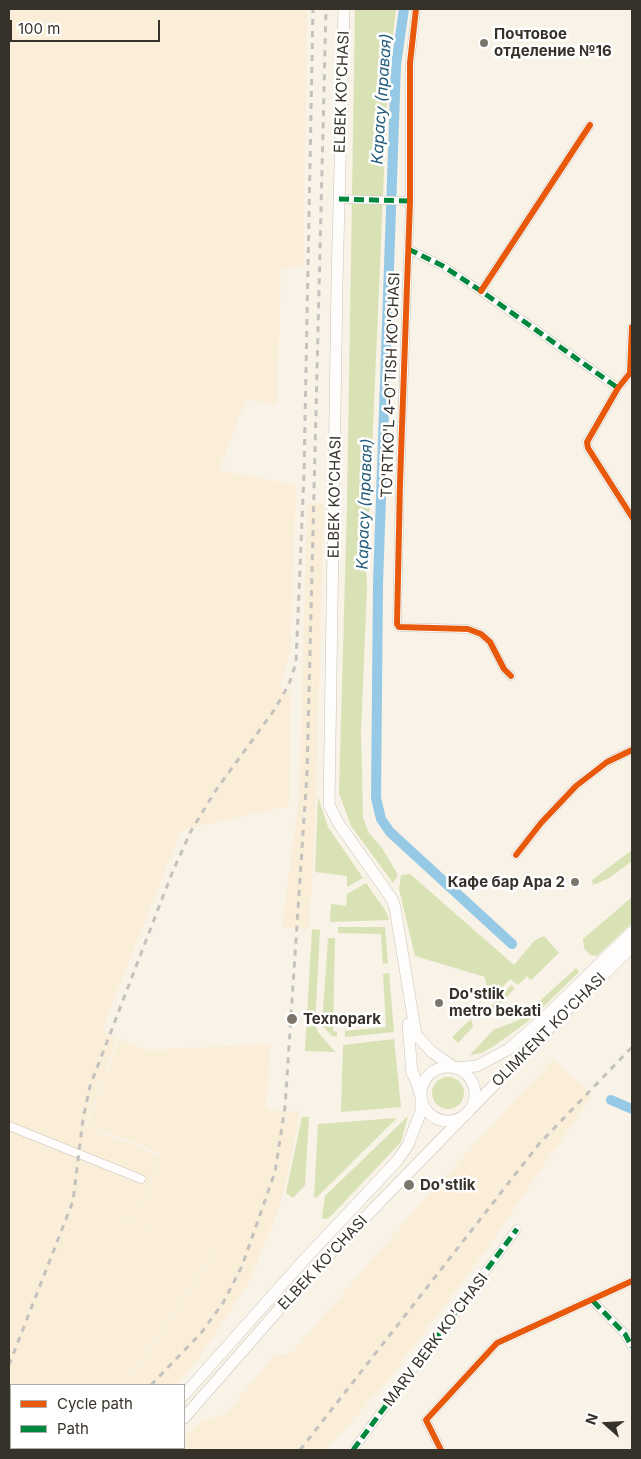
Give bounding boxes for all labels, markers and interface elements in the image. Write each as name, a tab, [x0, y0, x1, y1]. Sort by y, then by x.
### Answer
scale bar	[12, 10, 162, 42]
text: 100 m	[18, 19, 60, 38]
place label: Почтовое отделение №16	[494, 25, 612, 60]
street label: ELBEK KO'CHASI	[331, 31, 353, 153]
water label: Карасу (правая)	[368, 33, 396, 165]
marker: Почтовое отделение №16	[478, 37, 490, 49]
street label: TO'RTKO'L 4-O'TISH KO'CHASI	[378, 272, 404, 498]
street label: ELBEK KO'CHASI	[325, 436, 345, 558]
water label: Карасу (правая)	[353, 438, 377, 570]
place label: Кафе бар Ара 2	[448, 873, 565, 891]
marker: Кафе бар Ара 2	[569, 876, 581, 888]
street label: OLIMKENT KO'CHASI	[488, 969, 610, 1091]
place label: Do'stlik metro bekati	[449, 985, 541, 1020]
marker: Do'stlik metro bekati	[433, 997, 445, 1009]
place label: Texnopark	[303, 1010, 381, 1028]
marker: Texnopark	[285, 1012, 299, 1026]
place label: Do'stlik	[420, 1176, 475, 1194]
marker: Do'stlik	[402, 1178, 416, 1192]
street label: ELBEK KO'CHASI	[275, 1212, 371, 1314]
street label: MARV BERK KO'CHASI	[380, 1270, 492, 1410]
legend	[10, 1384, 185, 1449]
text: Cycle path	[57, 1394, 133, 1413]
north arrow	[581, 1399, 631, 1449]
text: N	[582, 1411, 601, 1427]
text: Path	[57, 1419, 89, 1438]

